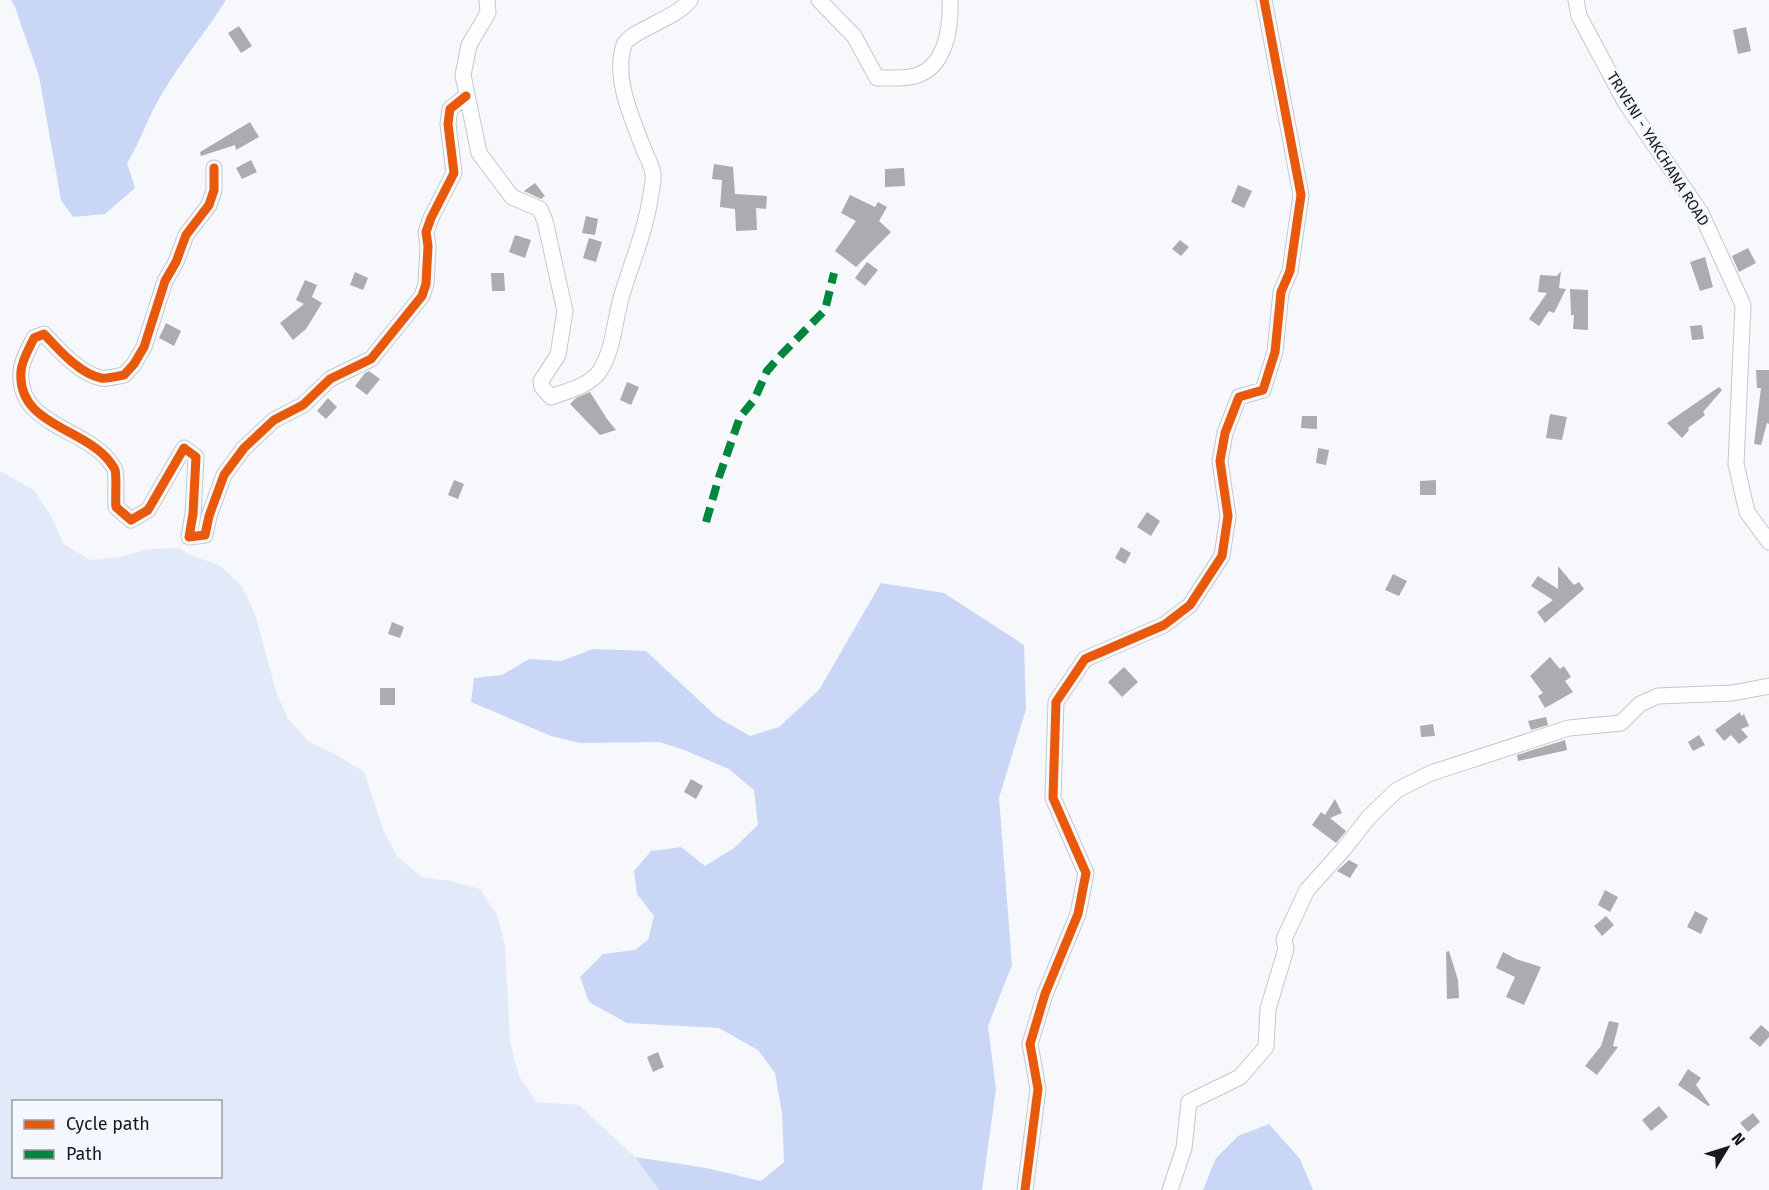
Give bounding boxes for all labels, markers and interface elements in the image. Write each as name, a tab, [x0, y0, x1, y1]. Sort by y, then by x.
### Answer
street label: TRIVENI - YAKCHANA ROAD	[1603, 69, 1713, 229]
legend	[12, 1100, 222, 1178]
text: Cycle path	[66, 1113, 150, 1135]
north arrow	[1697, 1118, 1757, 1178]
text: N	[1728, 1129, 1749, 1149]
text: Path	[66, 1143, 102, 1165]

